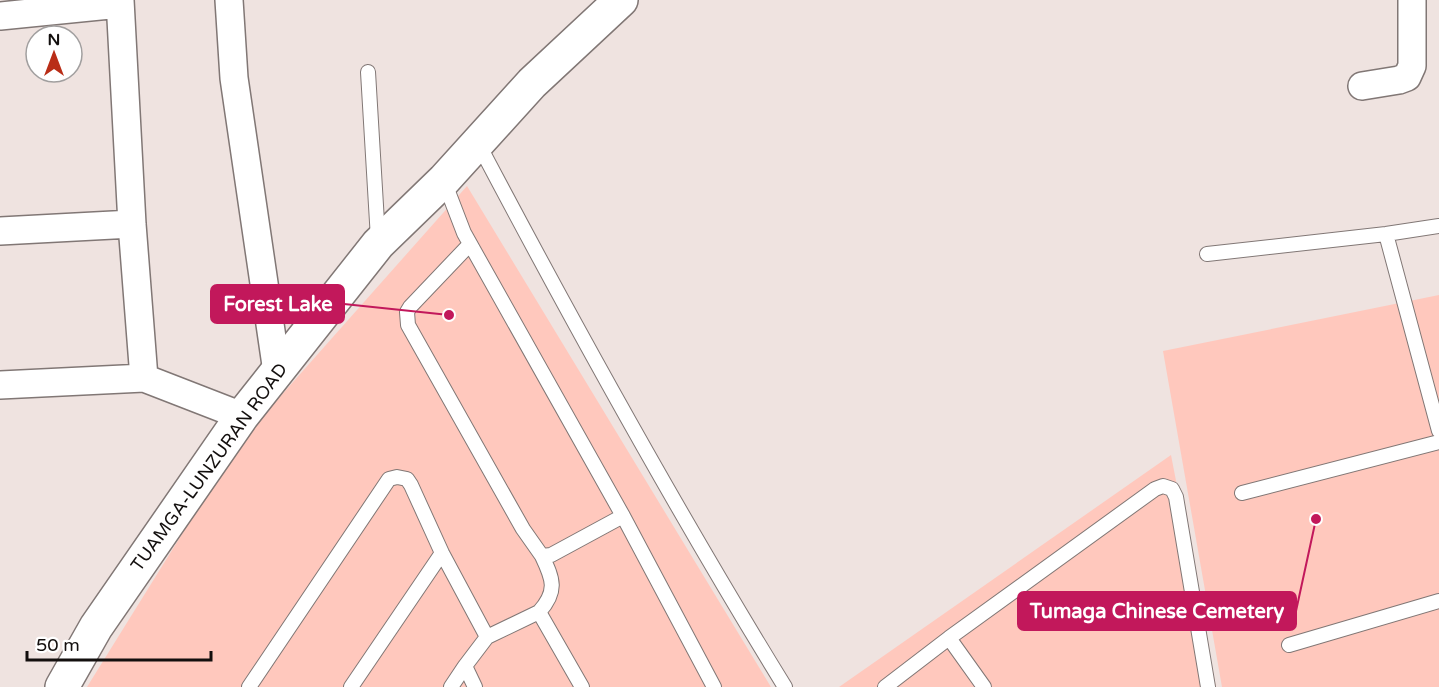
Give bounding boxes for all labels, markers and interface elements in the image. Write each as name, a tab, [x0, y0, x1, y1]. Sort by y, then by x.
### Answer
north arrow	[24, 24, 84, 84]
text: N	[48, 30, 60, 50]
callout: Forest Lake	[211, 285, 344, 323]
text: Forest Lake	[223, 293, 333, 317]
street label: TUAMGA-LUNZURAN ROAD	[126, 359, 292, 575]
callout: Tumaga Chinese Cemetery	[1018, 592, 1296, 630]
text: Tumaga Chinese Cemetery	[1029, 600, 1284, 624]
scale bar	[27, 624, 212, 662]
text: 50 m	[36, 634, 80, 656]

